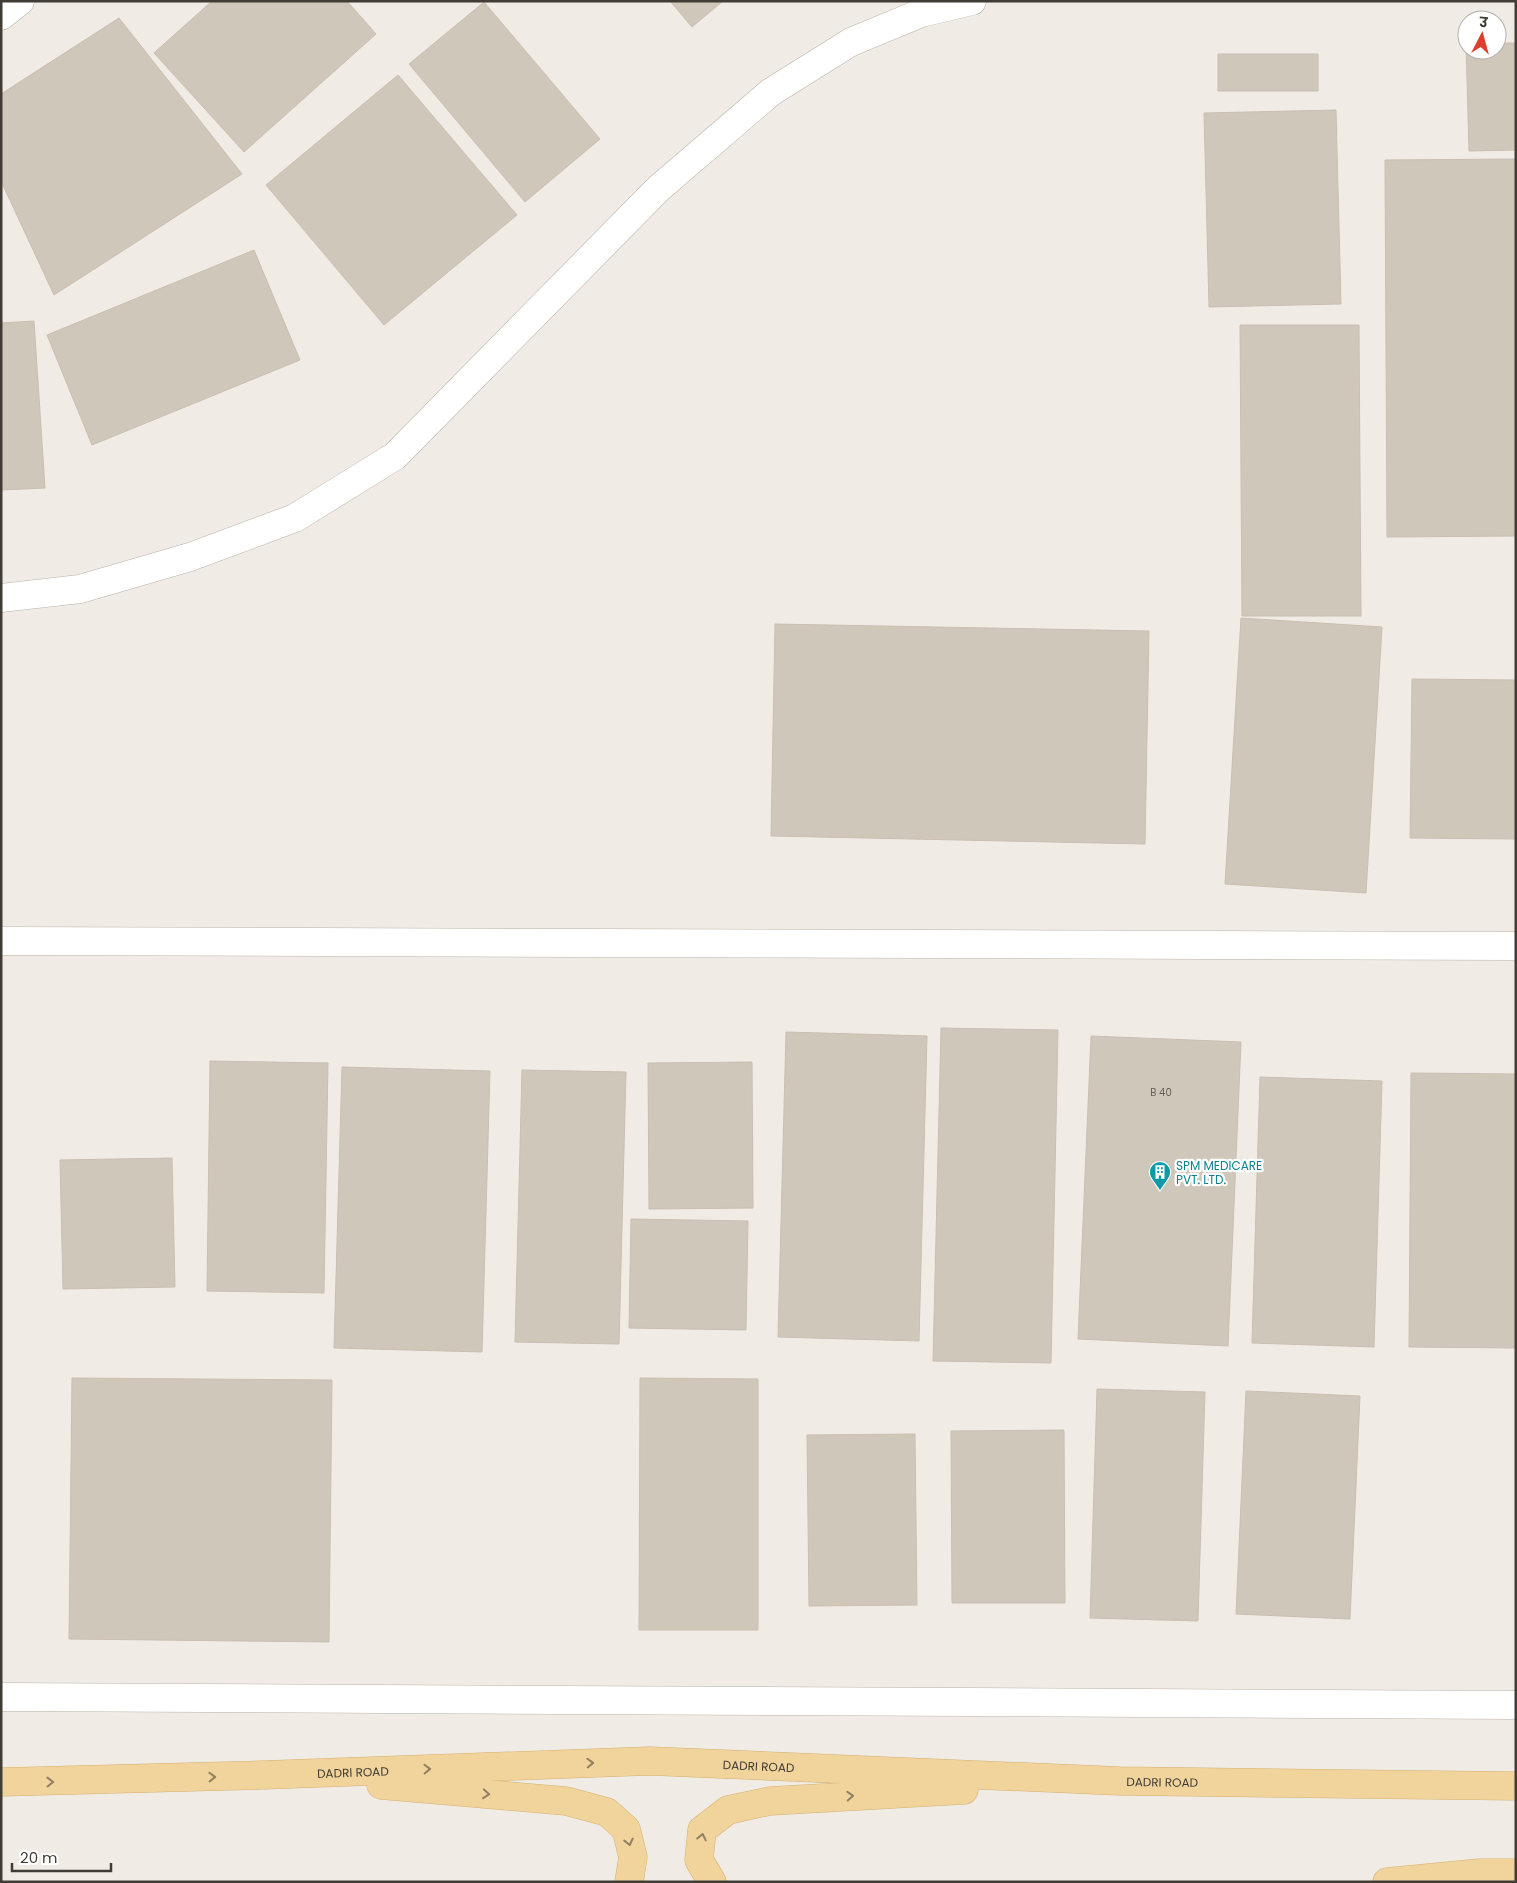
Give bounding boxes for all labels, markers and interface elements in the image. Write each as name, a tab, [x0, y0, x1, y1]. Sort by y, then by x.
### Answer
north arrow	[1457, 10, 1507, 60]
text: उ	[1477, 12, 1489, 33]
house number: B 40	[1150, 1085, 1172, 1100]
place label: SPM MEDICARE PVT. LTD.	[1176, 1157, 1262, 1188]
building icon: SPM MEDICARE PVT. LTD.	[1148, 1160, 1172, 1191]
street label: DADRI ROAD	[722, 1756, 795, 1776]
one-way arrow	[586, 1757, 594, 1768]
street label: DADRI ROAD	[317, 1762, 389, 1782]
one-way arrow	[424, 1763, 432, 1774]
one-way arrow	[209, 1772, 217, 1782]
street label: DADRI ROAD	[1126, 1773, 1198, 1790]
one-way arrow	[46, 1777, 54, 1787]
one-way arrow	[482, 1788, 490, 1799]
one-way arrow	[846, 1791, 854, 1802]
one-way arrow	[697, 1833, 707, 1842]
one-way arrow	[624, 1838, 634, 1847]
scale bar	[12, 1840, 111, 1872]
text: 20 m	[20, 1847, 58, 1868]

